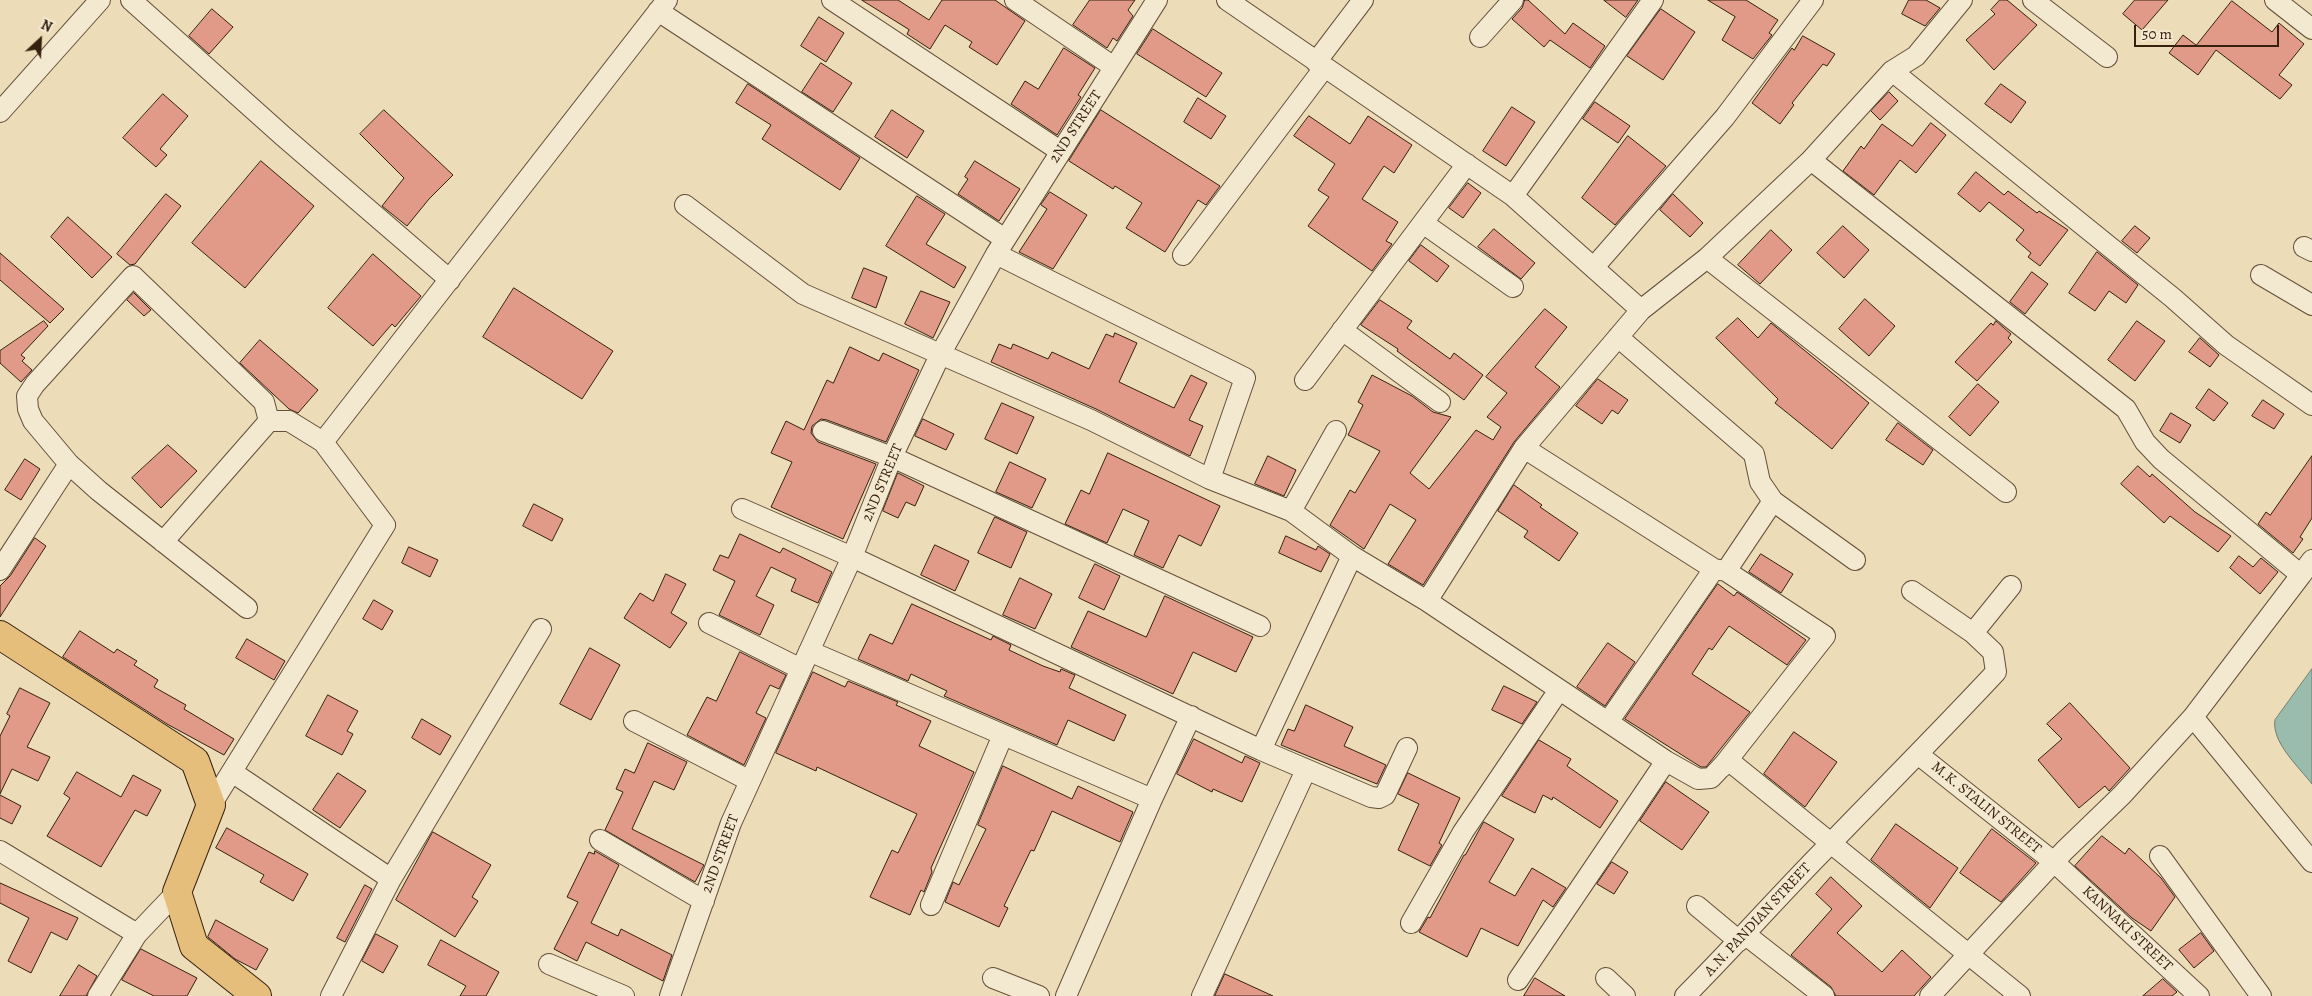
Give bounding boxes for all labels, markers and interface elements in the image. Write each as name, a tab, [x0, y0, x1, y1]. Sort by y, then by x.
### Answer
north arrow	[15, 15, 65, 65]
text: N	[38, 15, 55, 37]
scale bar	[2137, 15, 2282, 47]
text: 50 m	[2142, 24, 2172, 44]
street label: 2ND STREET	[1046, 87, 1106, 167]
street label: 2ND STREET	[859, 441, 907, 525]
street label: M.K. STALIN STREET	[1927, 758, 2045, 858]
street label: 2ND STREET	[698, 812, 744, 896]
street label: A.N. PANDIAN STREET	[1701, 860, 1815, 980]
street label: KANNAKI STREET	[2078, 882, 2176, 976]

